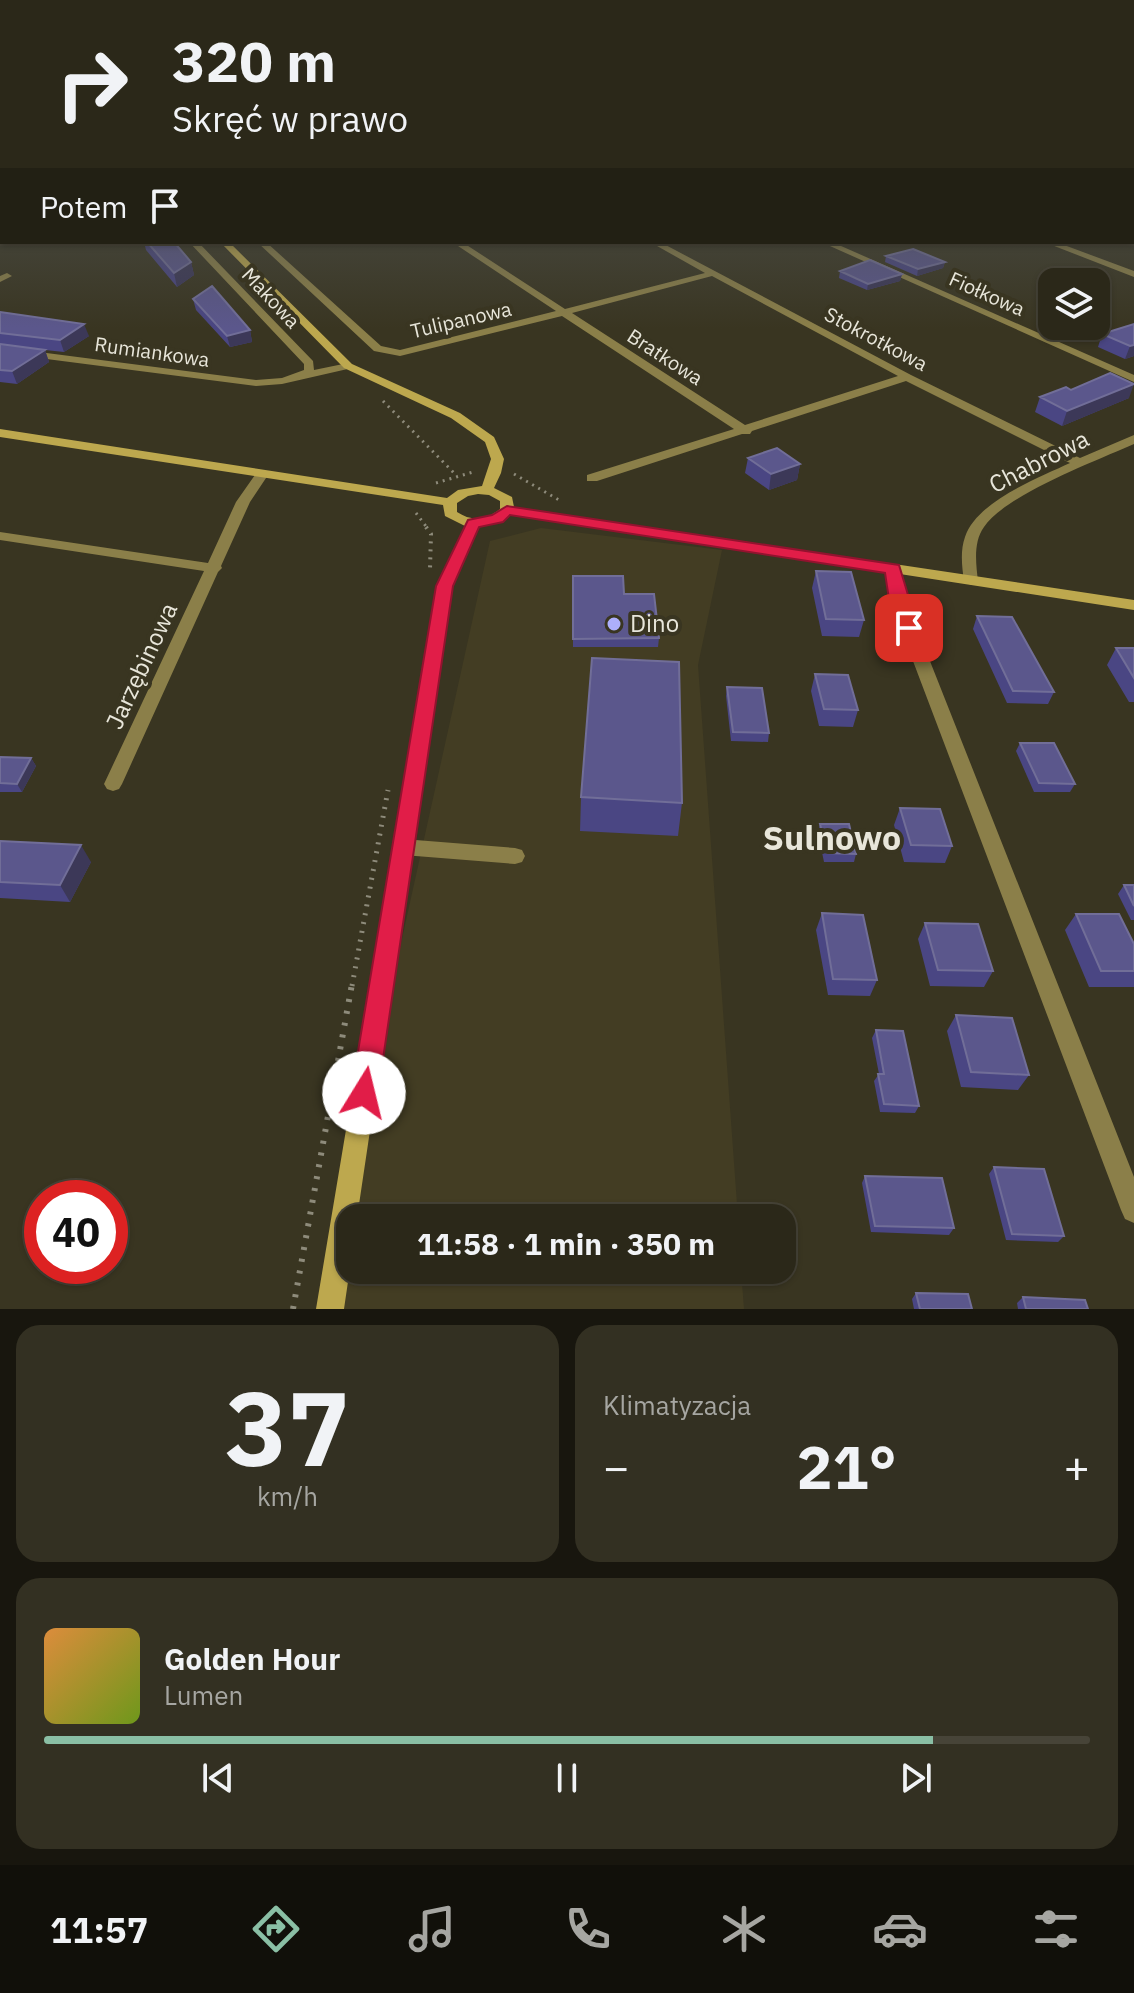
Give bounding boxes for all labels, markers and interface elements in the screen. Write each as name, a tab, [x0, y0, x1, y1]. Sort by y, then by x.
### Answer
text: 320 m	[172, 25, 336, 97]
icon: right	[40, 32, 144, 136]
text: Skręć w prawo	[172, 95, 408, 142]
icon: arrive	[143, 184, 187, 228]
text: Potem	[40, 187, 127, 226]
street label: Makowa	[236, 261, 307, 334]
street label: Fiołkowa	[945, 265, 1030, 322]
map controls	[1038, 268, 1110, 340]
button: layers	[1038, 268, 1110, 340]
street label: Tulipanowa	[408, 295, 514, 344]
street label: Stokrotkowa	[820, 300, 933, 377]
street label: Bratkowa	[622, 322, 709, 391]
street label: Rumiankowa	[93, 330, 212, 373]
street label: Chabrowa	[983, 422, 1094, 500]
pin	[875, 594, 943, 662]
street label: Jarzębinowa	[98, 597, 184, 734]
icon: arrive	[887, 606, 931, 650]
place label: Dino	[630, 607, 679, 639]
marker: Dino	[605, 615, 623, 633]
district label: Sulnowo	[763, 815, 901, 859]
position arrow	[322, 1051, 406, 1135]
speed limit sign: 40	[24, 1180, 128, 1284]
text: 11:58 · 1 min · 350 m	[417, 1224, 715, 1263]
text: 37	[225, 1359, 350, 1495]
text: Klimatyzacja	[603, 1388, 751, 1422]
text: 21°	[796, 1427, 897, 1506]
text: −	[603, 1438, 629, 1495]
text: +	[1064, 1438, 1090, 1495]
text: km/h	[257, 1479, 318, 1513]
text: Golden Hour	[164, 1639, 340, 1678]
text: Lumen	[164, 1678, 243, 1712]
icon: previous	[196, 1756, 240, 1800]
icon: pause	[545, 1756, 589, 1800]
icon: next	[894, 1756, 938, 1800]
icon: directions	[248, 1901, 304, 1957]
icon: music	[404, 1901, 460, 1957]
icon: phone	[560, 1901, 616, 1957]
icon: climate	[716, 1901, 772, 1957]
icon: car	[872, 1901, 928, 1957]
icon: filters	[1028, 1901, 1084, 1957]
text: 11:57	[50, 1906, 148, 1953]

